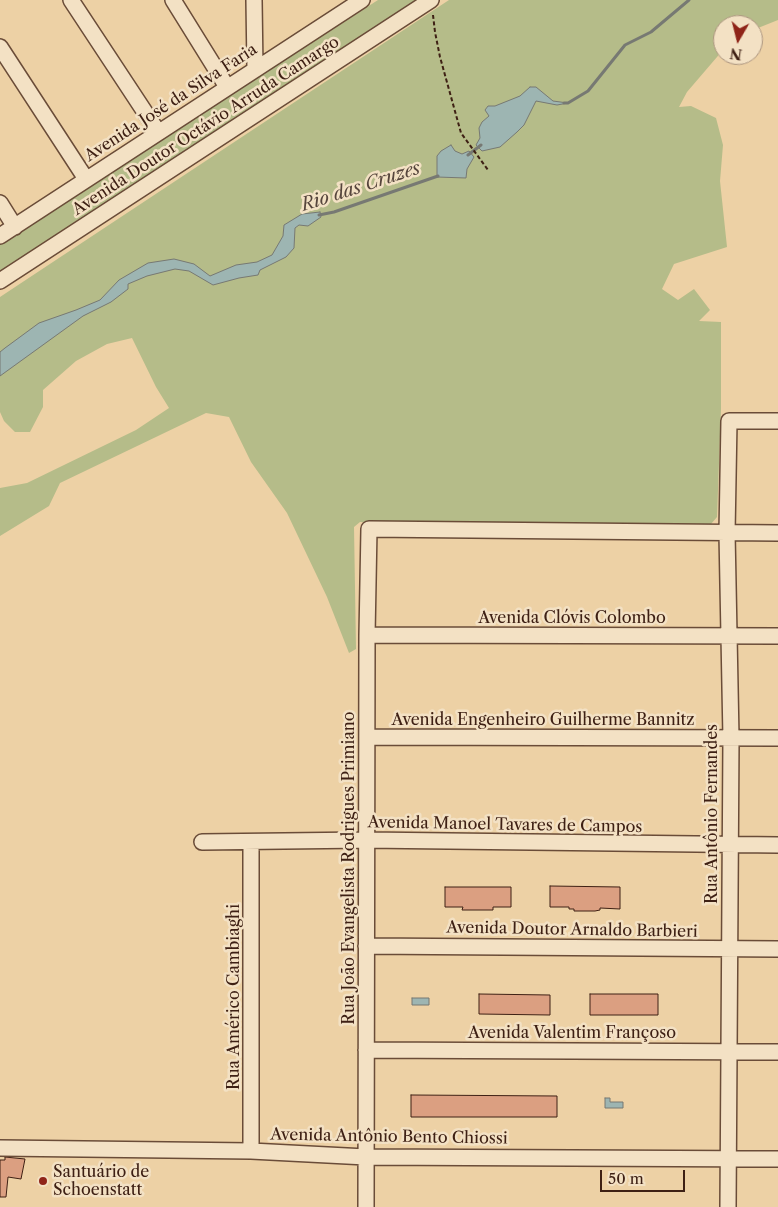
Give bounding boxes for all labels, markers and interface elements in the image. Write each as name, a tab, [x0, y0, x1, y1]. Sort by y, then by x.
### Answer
north arrow	[713, 15, 763, 65]
street label: Avenida Doutor Octávio Arruda Camargo	[69, 32, 343, 220]
street label: Avenida José da Silva Faria	[81, 40, 261, 166]
text: N	[729, 44, 743, 64]
water label: Rio das Cruzes	[299, 158, 423, 216]
street label: Avenida Clóvis Colombo	[478, 608, 666, 628]
street label: Avenida Engenheiro Guilherme Bannitz	[392, 710, 694, 730]
street label: Rua João Evangelista Rodrigues Primiano	[339, 711, 359, 1025]
street label: Rua Antônio Fernandes	[702, 724, 722, 904]
street label: Avenida Manoel Tavares de Campos	[367, 813, 643, 837]
street label: Rua Américo Cambiaghi	[224, 904, 244, 1090]
street label: Avenida Doutor Arnaldo Barbieri	[446, 918, 698, 942]
street label: Avenida Valentim Françoso	[468, 1023, 676, 1043]
street label: Avenida Antônio Bento Chiossi	[270, 1125, 508, 1149]
scale bar	[603, 1160, 688, 1192]
place label: Santuário de Schoenstatt	[53, 1162, 149, 1200]
text: 50 m	[608, 1169, 644, 1188]
marker: Santuário de Schoenstatt	[37, 1175, 49, 1187]

